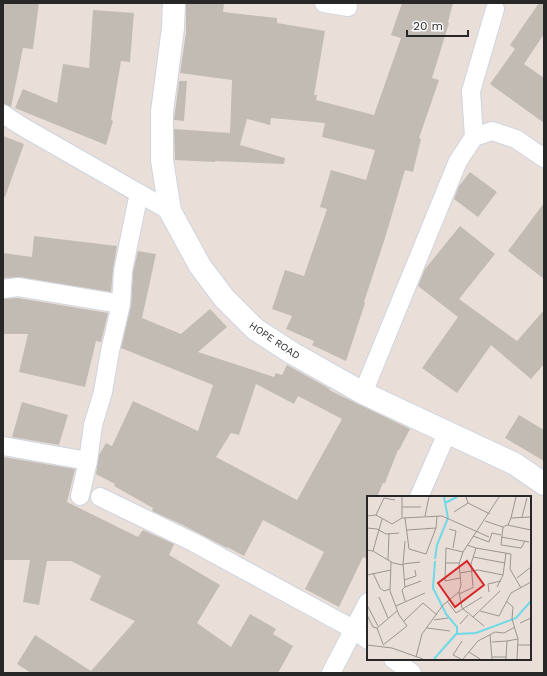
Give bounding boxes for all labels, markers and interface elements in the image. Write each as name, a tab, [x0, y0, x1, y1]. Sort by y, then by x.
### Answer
scale bar	[407, 12, 468, 38]
text: 20 m	[413, 19, 443, 33]
street label: HOPE ROAD	[247, 320, 302, 361]
inset map	[367, 496, 531, 660]

